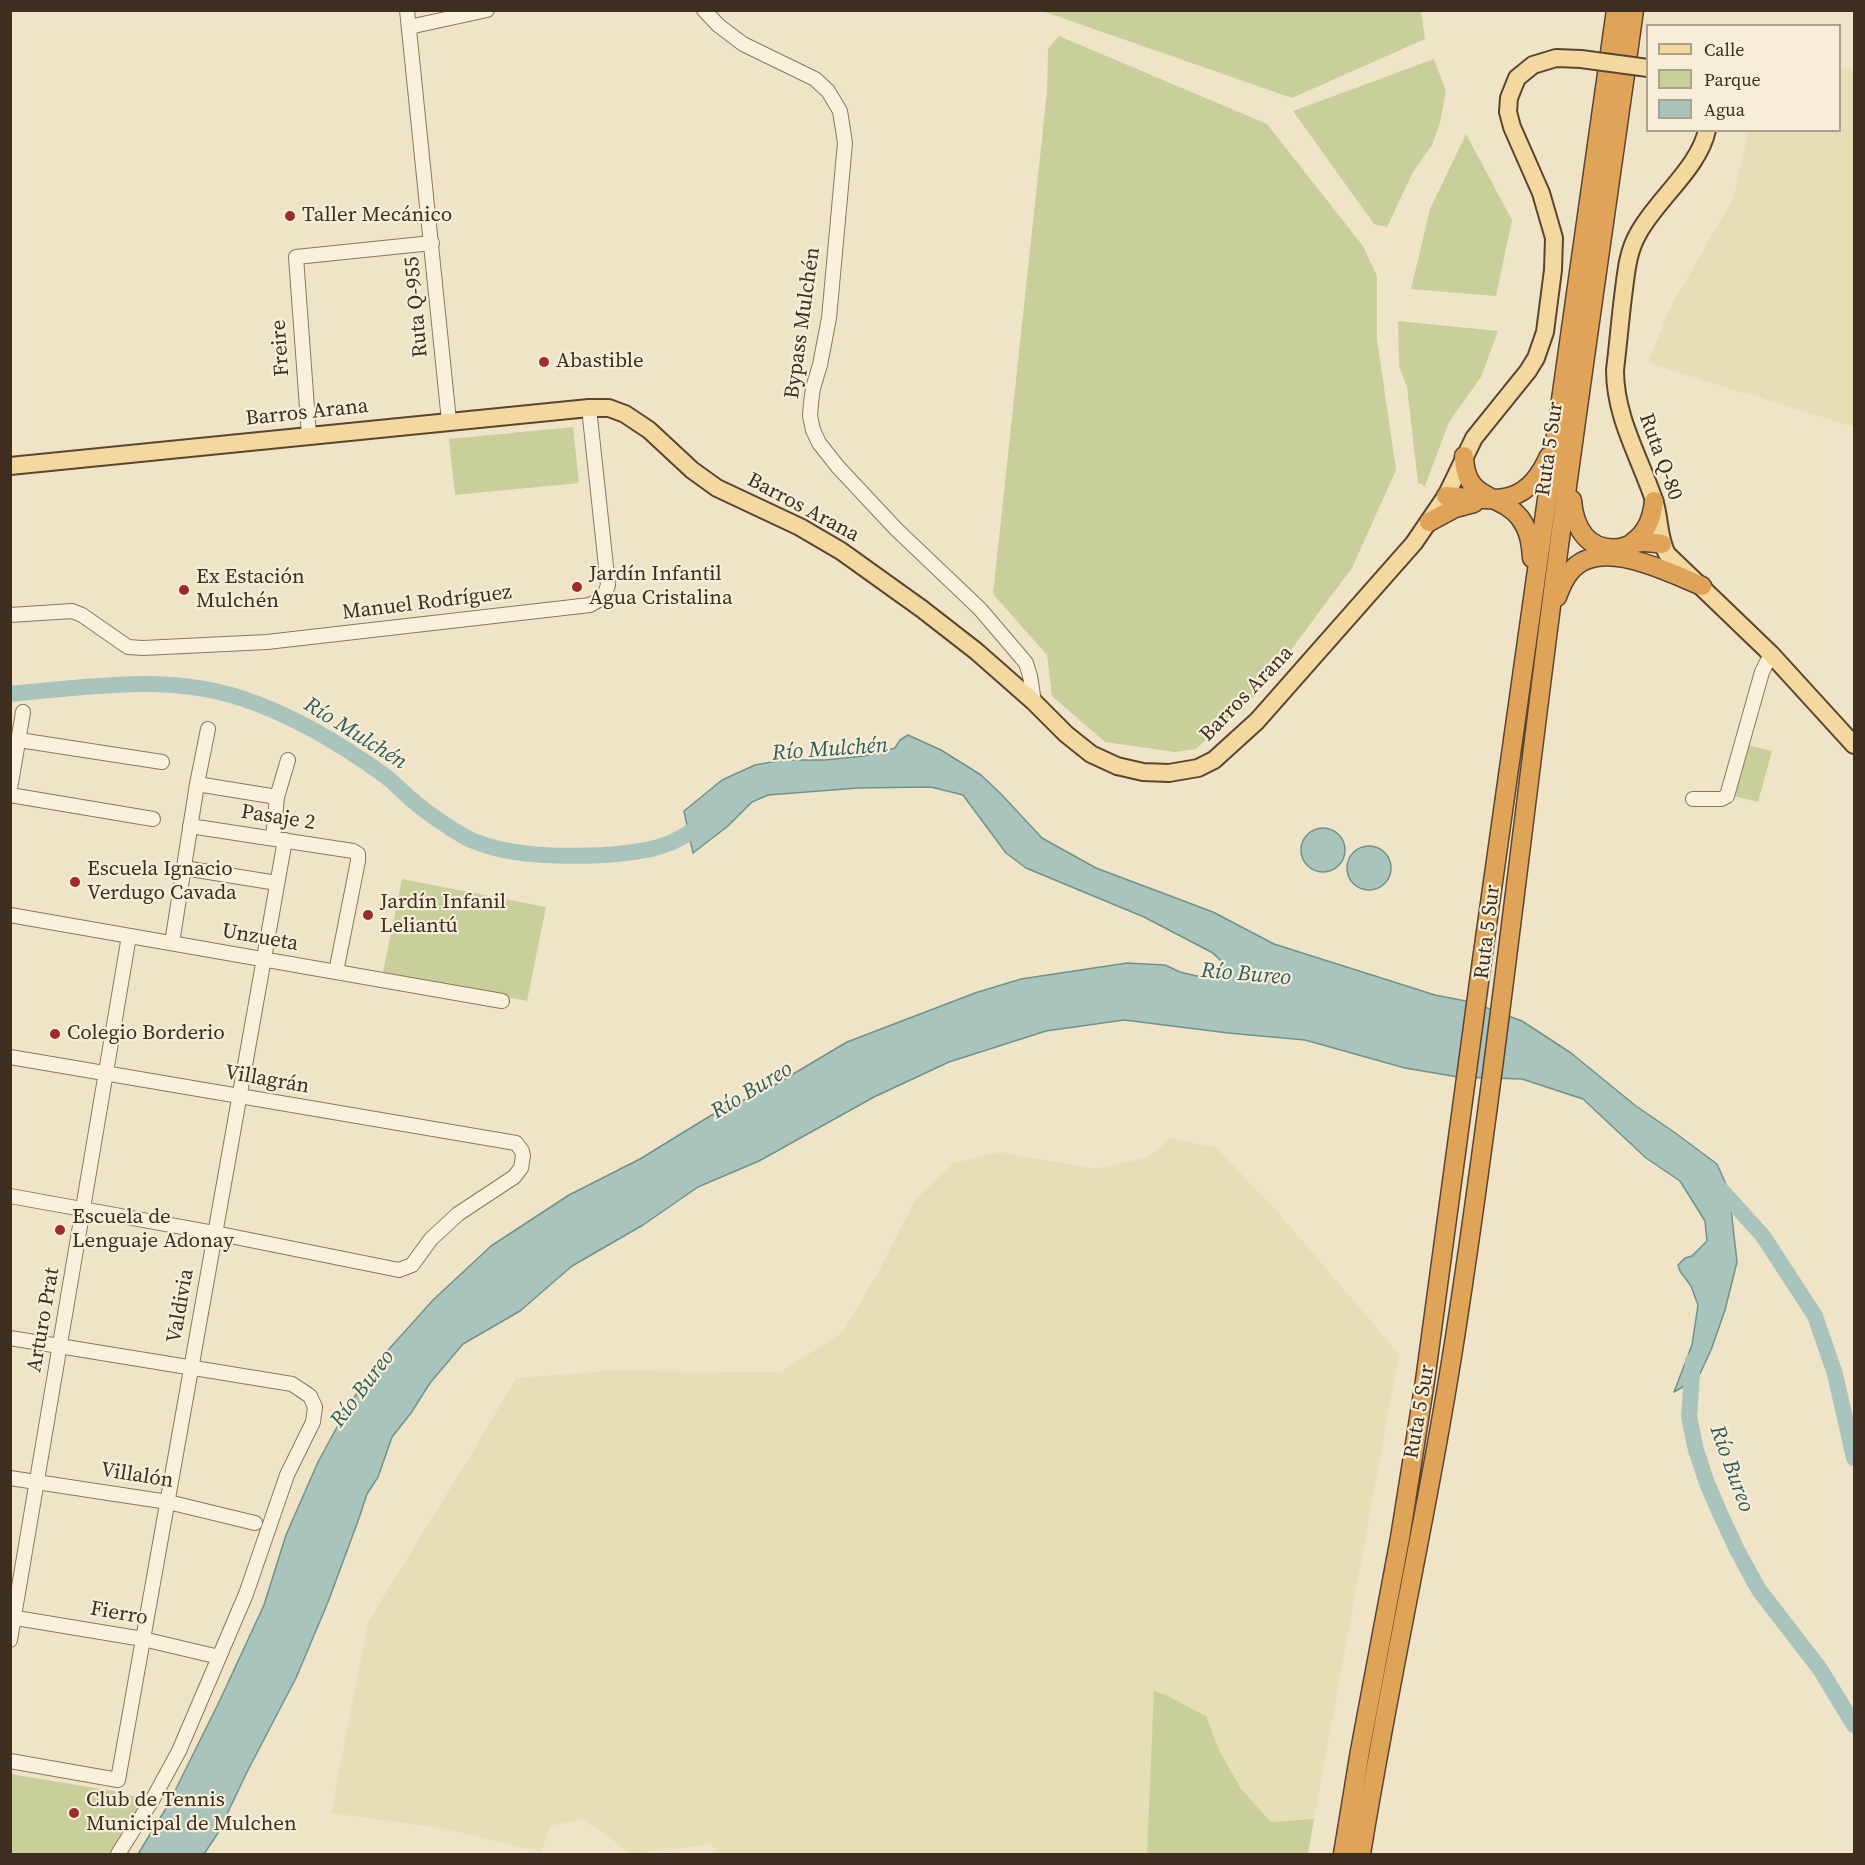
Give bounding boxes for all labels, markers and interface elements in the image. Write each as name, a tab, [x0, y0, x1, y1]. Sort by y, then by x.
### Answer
legend	[1646, 24, 1841, 132]
text: Calle	[1704, 37, 1744, 62]
text: Parque	[1704, 67, 1761, 92]
text: Agua	[1704, 97, 1745, 122]
place label: Taller Mecánico	[302, 203, 452, 229]
marker: Taller Mecánico	[283, 209, 297, 223]
street label: Bypass Mulchén	[780, 246, 826, 400]
street label: Ruta Q-955	[400, 255, 434, 359]
street label: Freire	[266, 319, 296, 377]
place label: Abastible	[556, 349, 644, 375]
marker: Abastible	[537, 355, 551, 369]
street label: Barros Arana	[244, 394, 370, 432]
street label: Ruta 5 Sur	[1531, 400, 1569, 498]
street label: Ruta Q-80	[1633, 410, 1687, 504]
street label: Barros Arana	[743, 468, 863, 548]
place label: Jardín Infantil Agua Cristalina	[589, 562, 733, 612]
place label: Ex Estación Mulchén	[196, 565, 305, 615]
street label: Manuel Rodríguez	[341, 580, 513, 626]
marker: Jardín Infantil Agua Cristalina	[570, 580, 584, 594]
marker: Ex Estación Mulchén	[177, 583, 191, 597]
street label: Barros Arana	[1195, 641, 1299, 747]
water label: Río Mulchén	[299, 692, 411, 776]
water label: Río Mulchén	[771, 733, 889, 767]
street label: Pasaje 2	[239, 800, 317, 836]
place label: Escuela Ignacio Verdugo Cavada	[87, 857, 237, 907]
marker: Escuela Ignacio Verdugo Cavada	[68, 875, 82, 889]
street label: Ruta 5 Sur	[1470, 883, 1506, 981]
place label: Jardín Infanil Leliantú	[380, 890, 506, 940]
marker: Jardín Infanil Leliantú	[361, 908, 375, 922]
street label: Unzueta	[220, 919, 300, 957]
water label: Río Bureo	[1200, 958, 1292, 992]
place label: Colegio Borderio	[67, 1021, 225, 1047]
marker: Colegio Borderio	[48, 1027, 62, 1041]
water label: Río Bureo	[707, 1056, 797, 1126]
street label: Villagrán	[223, 1060, 311, 1100]
place label: Escuela de Lenguaje Adonay	[72, 1205, 234, 1255]
marker: Escuela de Lenguaje Adonay	[53, 1223, 67, 1237]
street label: Arturo Prat	[22, 1266, 66, 1374]
street label: Valdivia	[162, 1267, 200, 1345]
water label: Río Bureo	[325, 1345, 401, 1433]
street label: Ruta 5 Sur	[1399, 1363, 1441, 1461]
water label: Río Bureo	[1703, 1422, 1759, 1516]
street label: Villalón	[99, 1458, 175, 1494]
street label: Fierro	[88, 1597, 150, 1631]
place label: Club de Tennis Municipal de Mulchen	[86, 1788, 297, 1838]
marker: Club de Tennis Municipal de Mulchen	[67, 1806, 81, 1820]

